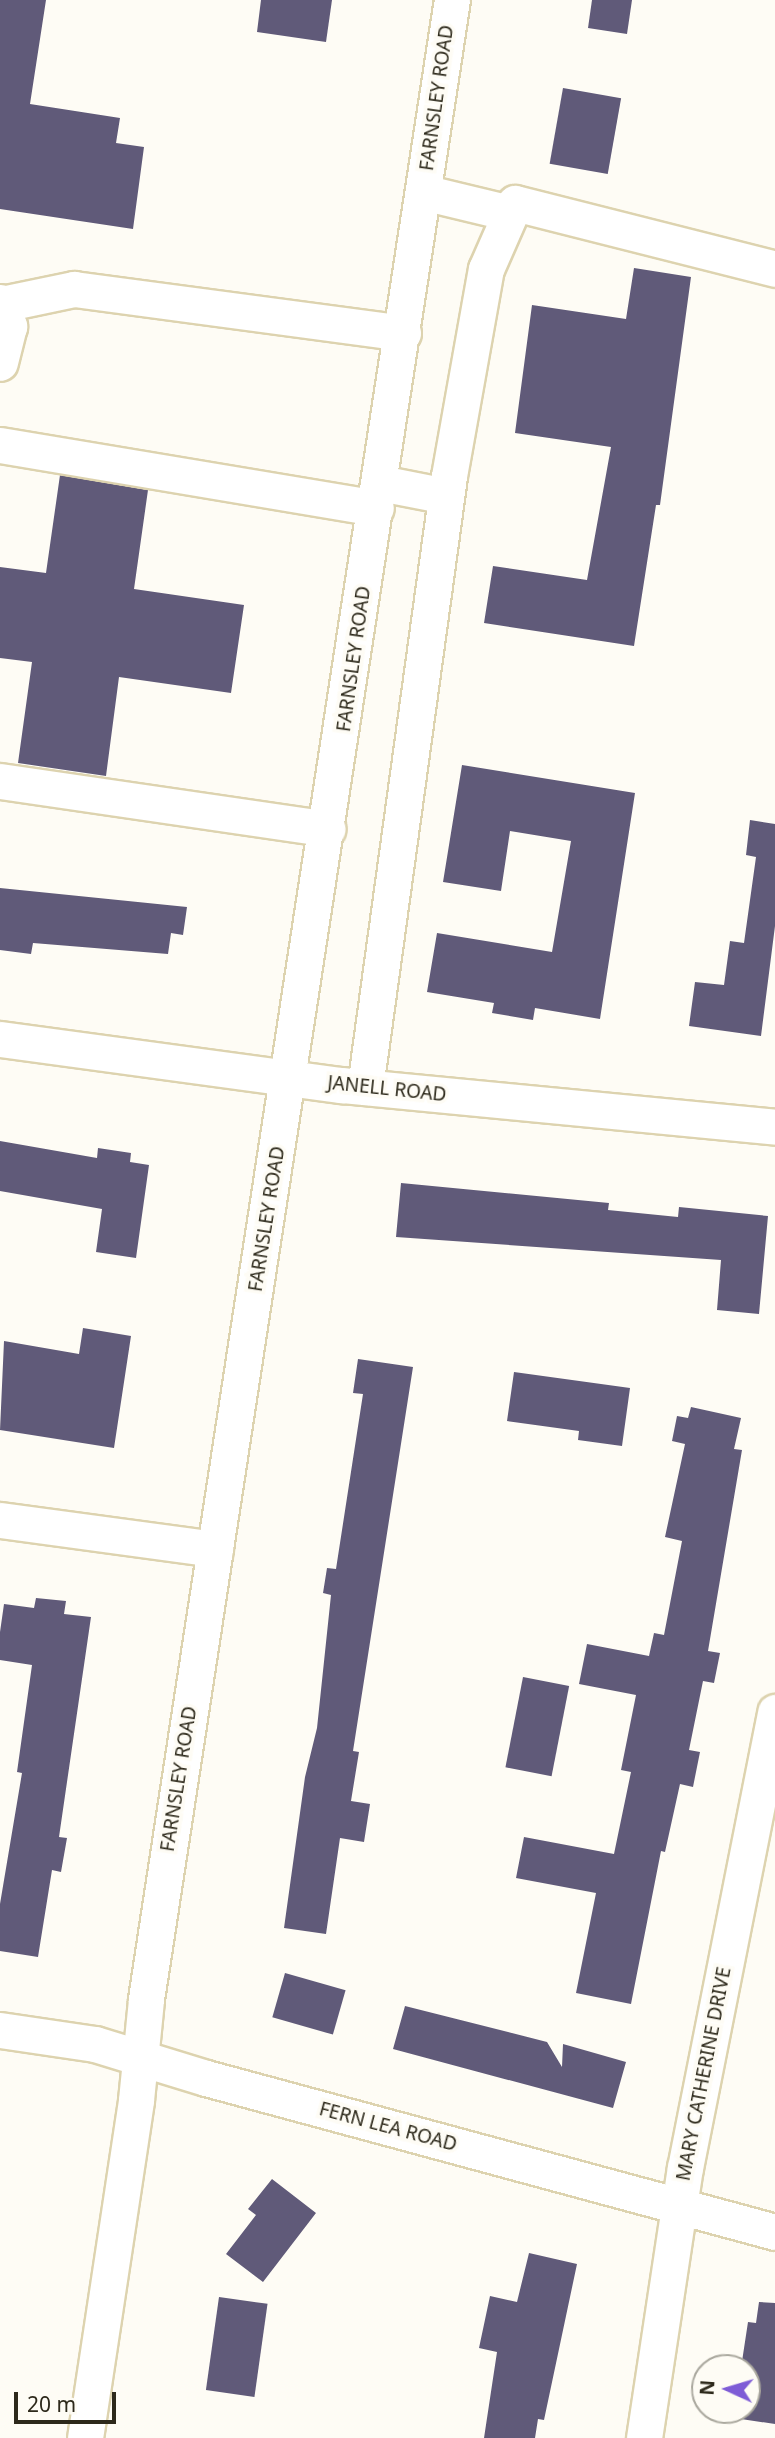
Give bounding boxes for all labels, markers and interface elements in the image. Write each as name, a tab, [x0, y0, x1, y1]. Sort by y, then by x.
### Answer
street label: FARNSLEY ROAD	[415, 24, 459, 172]
street label: FARNSLEY ROAD	[332, 585, 376, 733]
street label: JANELL ROAD	[326, 1071, 448, 1107]
street label: FARNSLEY ROAD	[244, 1145, 290, 1293]
street label: FARNSLEY ROAD	[156, 1705, 202, 1853]
street label: MARY CATHERINE DRIVE	[672, 1965, 736, 2183]
street label: FERN LEA ROAD	[317, 2098, 459, 2156]
north arrow	[691, 2354, 761, 2424]
scale bar	[18, 2378, 119, 2422]
text: N	[694, 2379, 721, 2396]
text: 20 m	[27, 2390, 76, 2418]

